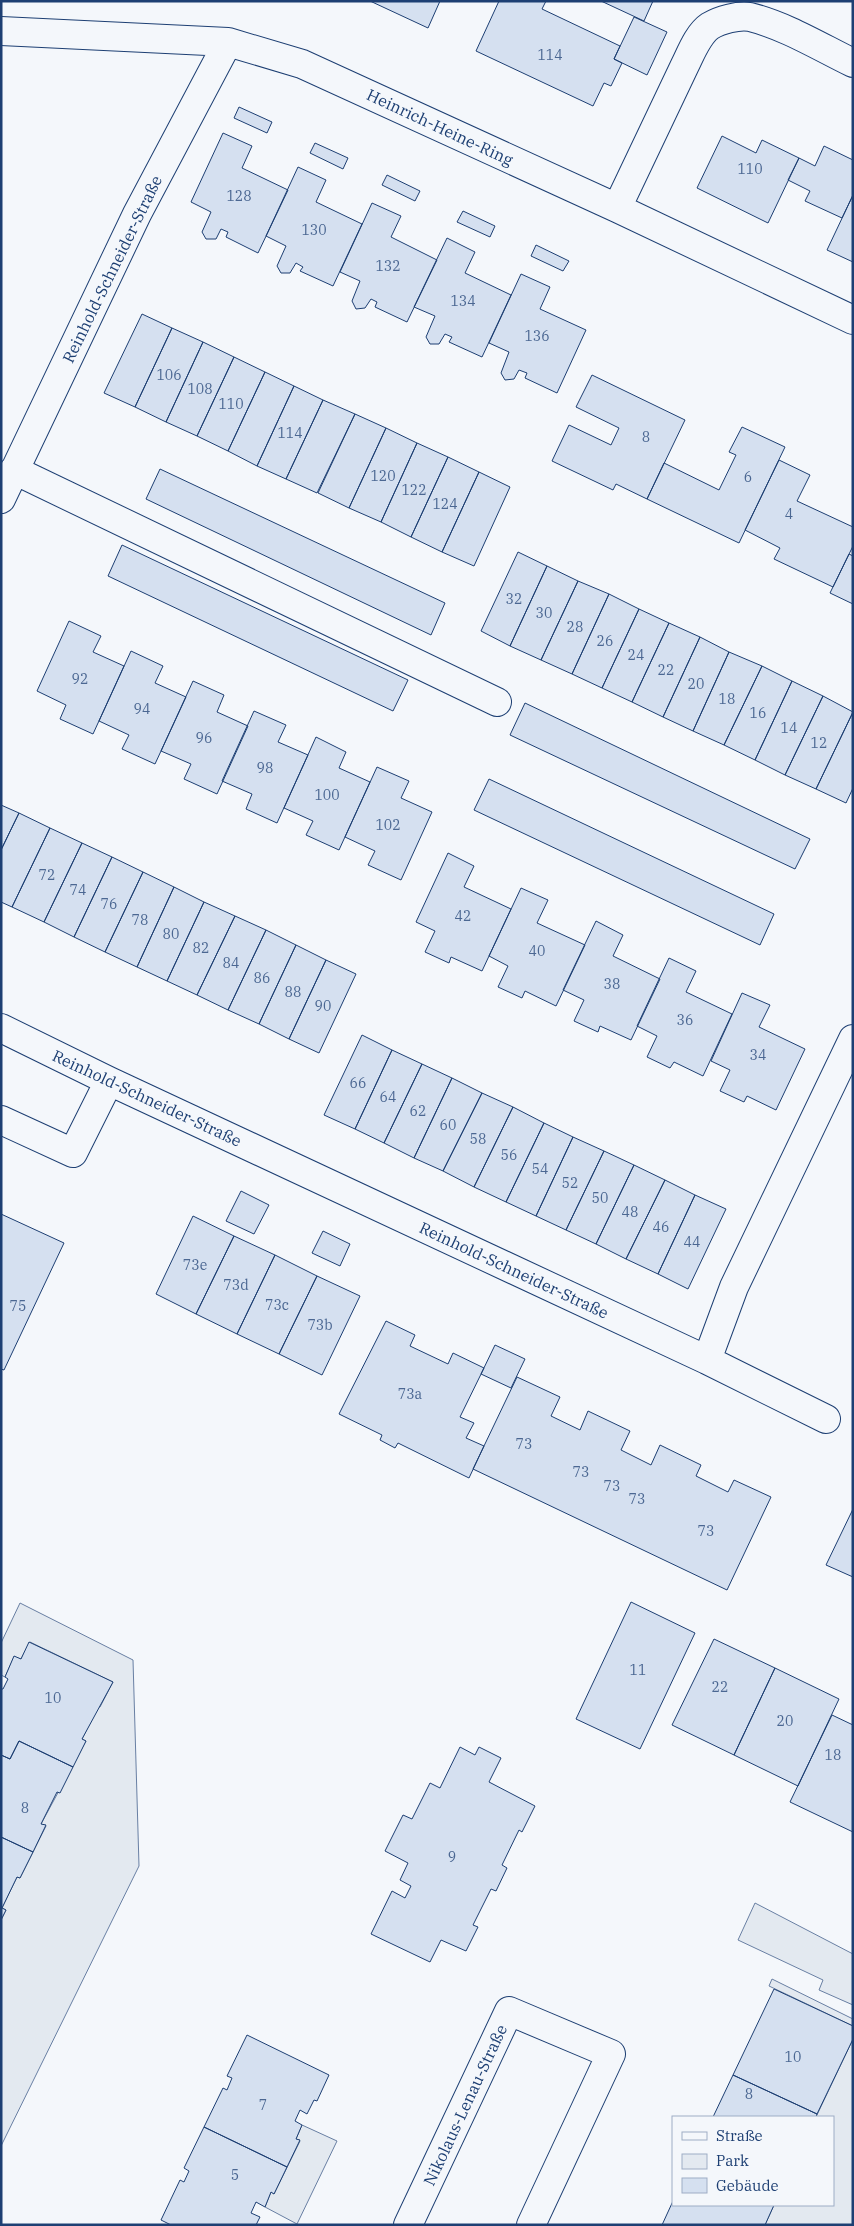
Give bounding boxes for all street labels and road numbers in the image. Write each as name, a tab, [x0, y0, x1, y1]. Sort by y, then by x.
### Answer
street label: Heinrich-Heine-Ring	[364, 84, 517, 170]
street label: Reinhold-Schneider-Straße	[58, 172, 166, 366]
street label: Reinhold-Schneider-Straße	[49, 1045, 245, 1151]
street label: Reinhold-Schneider-Straße	[416, 1217, 612, 1323]
street label: Nikolaus-Lenau-Straße	[419, 2021, 511, 2189]

